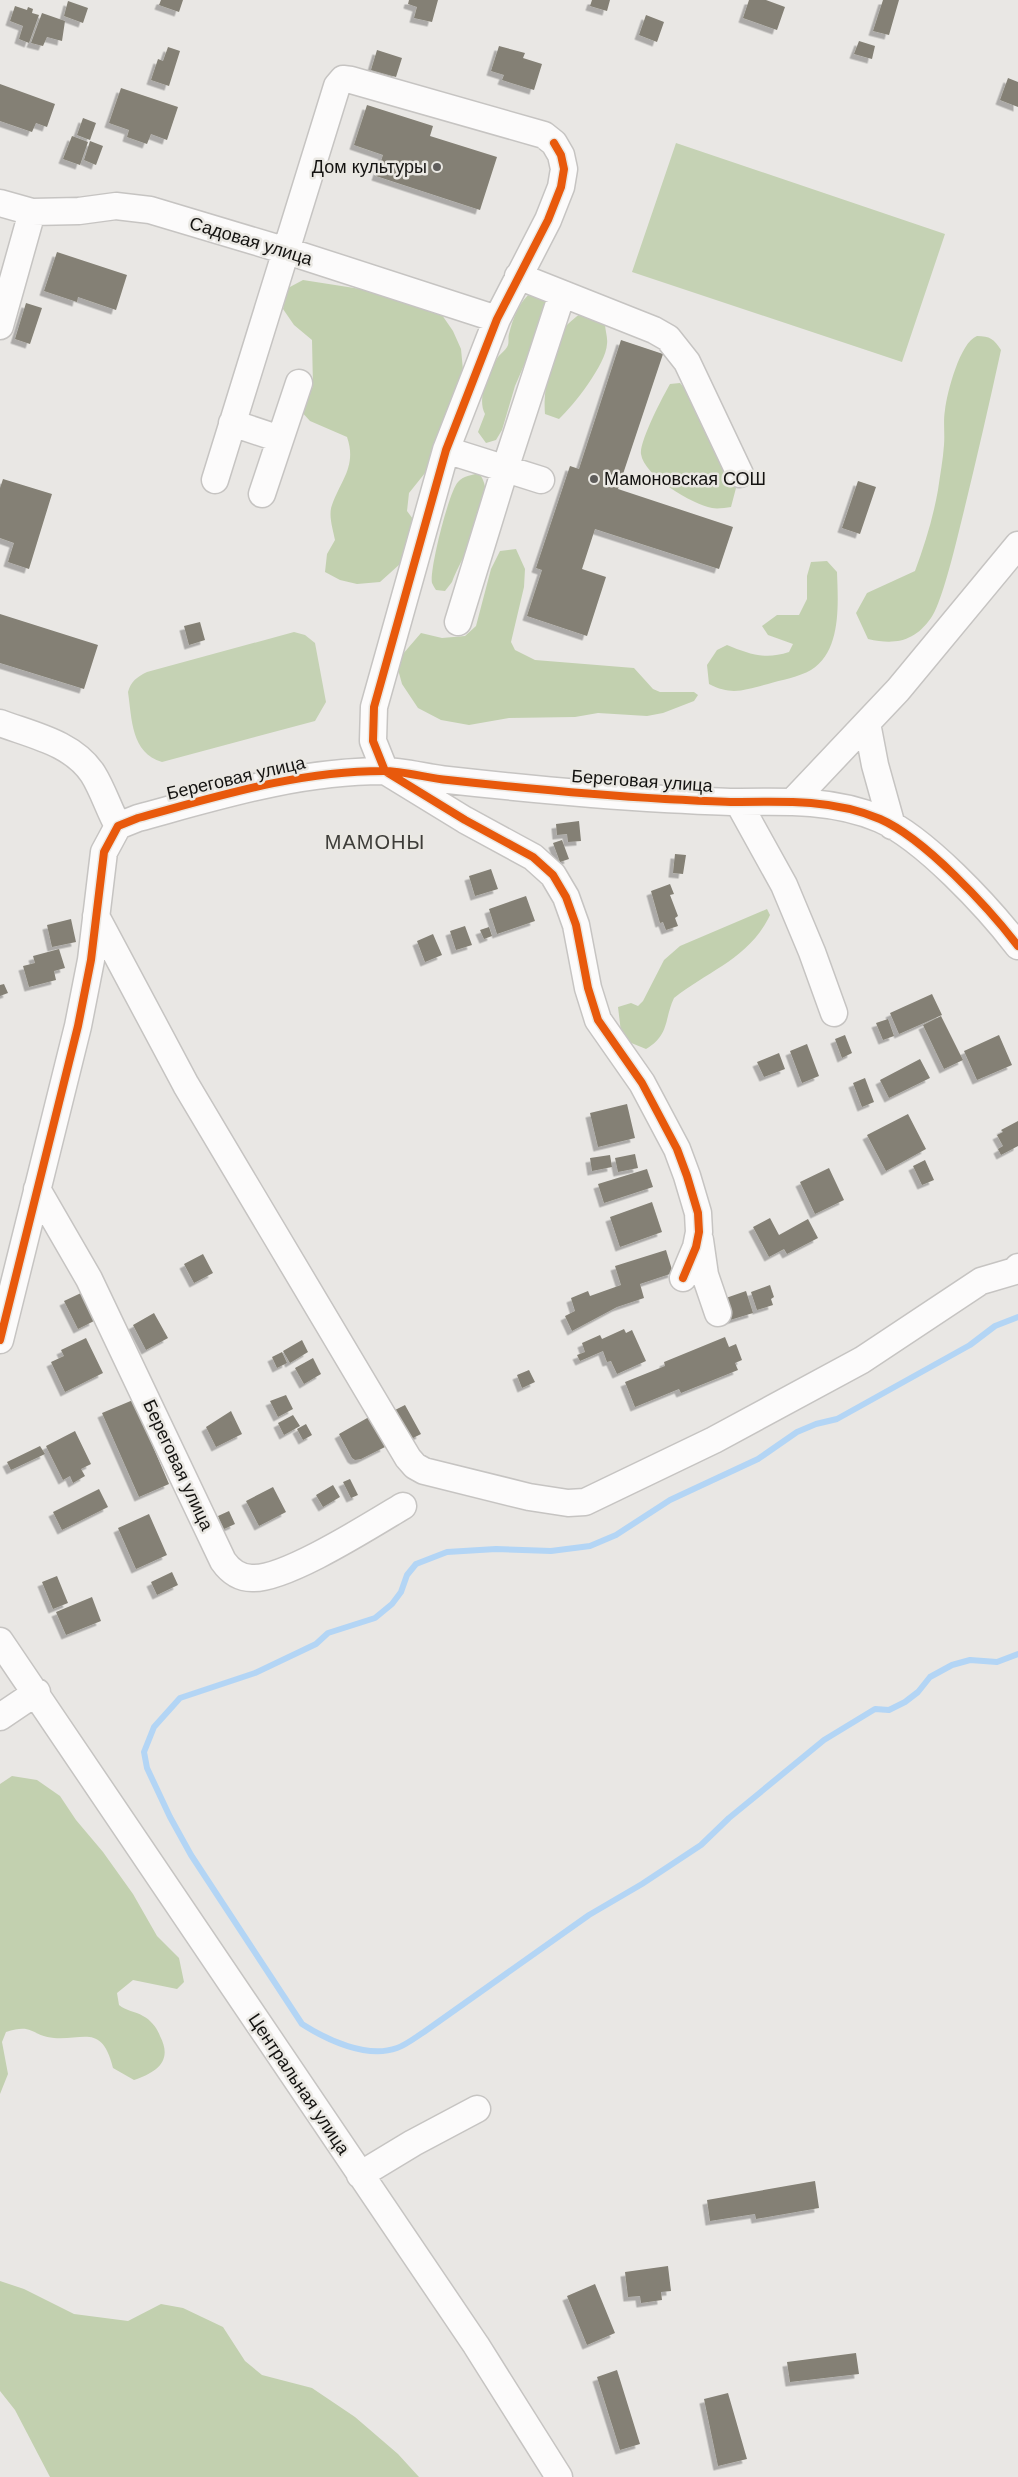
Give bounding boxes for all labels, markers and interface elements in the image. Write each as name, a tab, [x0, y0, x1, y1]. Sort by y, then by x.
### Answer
place label: Дом культуры	[312, 157, 427, 177]
marker: Дом культуры	[431, 161, 443, 173]
street label: Садовая улица	[187, 213, 316, 269]
place label: Мамоновская СОШ	[604, 469, 766, 489]
marker: Мамоновская СОШ	[588, 473, 600, 485]
street label: Береговая улица	[165, 752, 308, 804]
street label: Береговая улица	[571, 766, 714, 796]
district label: МАМОНЫ	[325, 831, 425, 853]
street label: Береговая улица	[139, 1397, 217, 1534]
street label: Центральная улица	[244, 2010, 354, 2159]

